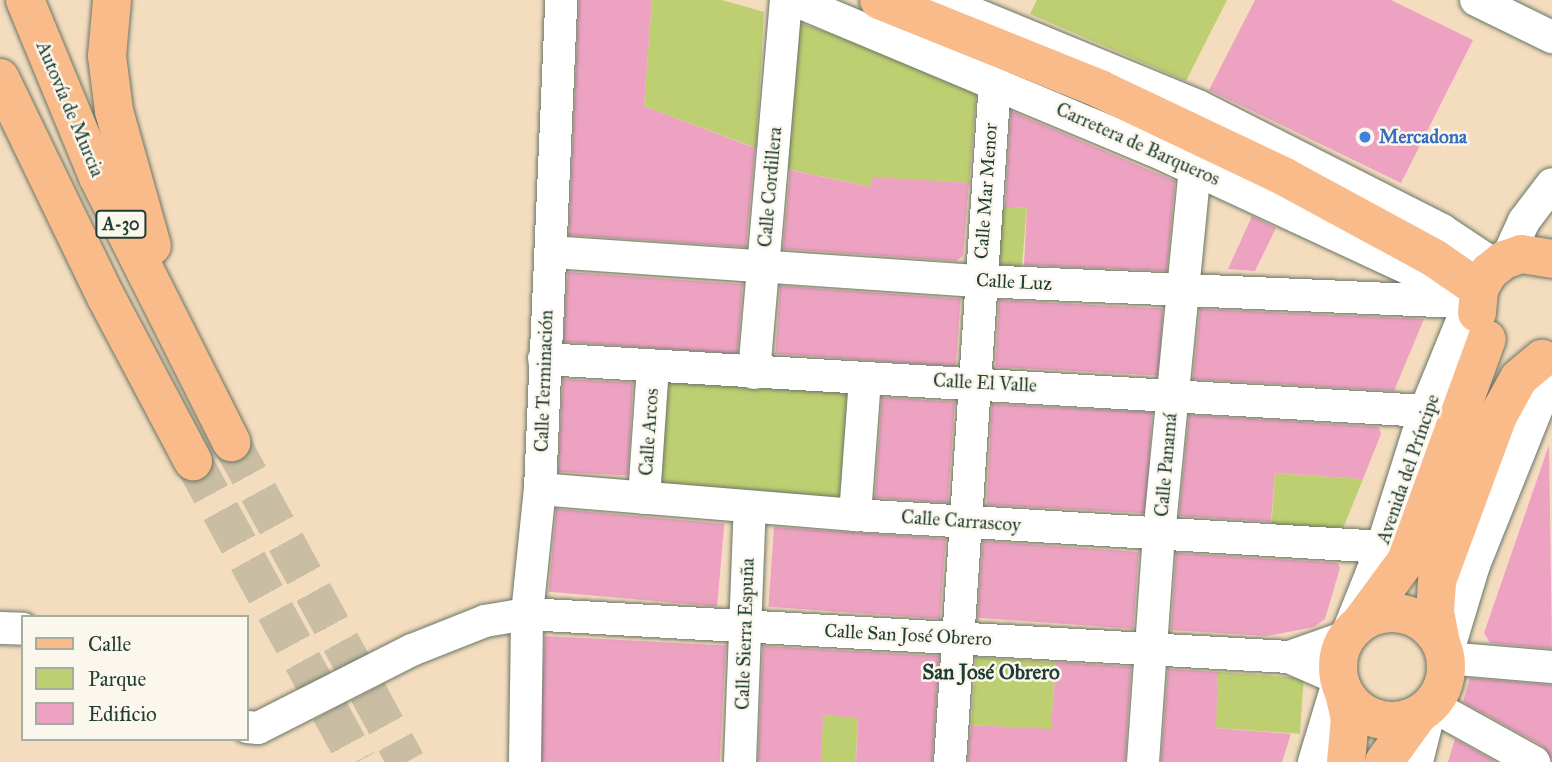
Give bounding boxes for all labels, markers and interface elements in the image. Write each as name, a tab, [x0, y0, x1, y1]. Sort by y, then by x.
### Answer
street label: Autovía de Murcia	[31, 38, 109, 180]
street label: Carretera de Barqueros	[1053, 98, 1223, 190]
street label: Calle Mar Menor	[970, 122, 1002, 260]
street label: Calle Cordillera	[753, 126, 787, 248]
place label: Mercadona	[1379, 126, 1467, 148]
marker: Mercadona	[1357, 129, 1373, 145]
road number: A-30	[95, 210, 147, 238]
street label: Calle Luz	[975, 269, 1053, 295]
street label: Calle Terminación	[530, 309, 558, 453]
street label: Calle El Valle	[933, 369, 1037, 397]
street label: Calle Arcos	[635, 387, 663, 477]
street label: Avenida del Príncipe	[1372, 391, 1444, 547]
street label: Calle Panamá	[1150, 412, 1182, 518]
street label: Calle Carrascoy	[900, 505, 1022, 537]
street label: Calle Sierra Espuña	[731, 558, 759, 710]
legend	[21, 615, 248, 741]
street label: Calle San José Obrero	[824, 619, 992, 651]
text: Calle	[88, 631, 131, 657]
district label: San José Obrero	[922, 659, 1060, 685]
text: Parque	[88, 666, 146, 692]
text: Edificio	[88, 701, 157, 727]

